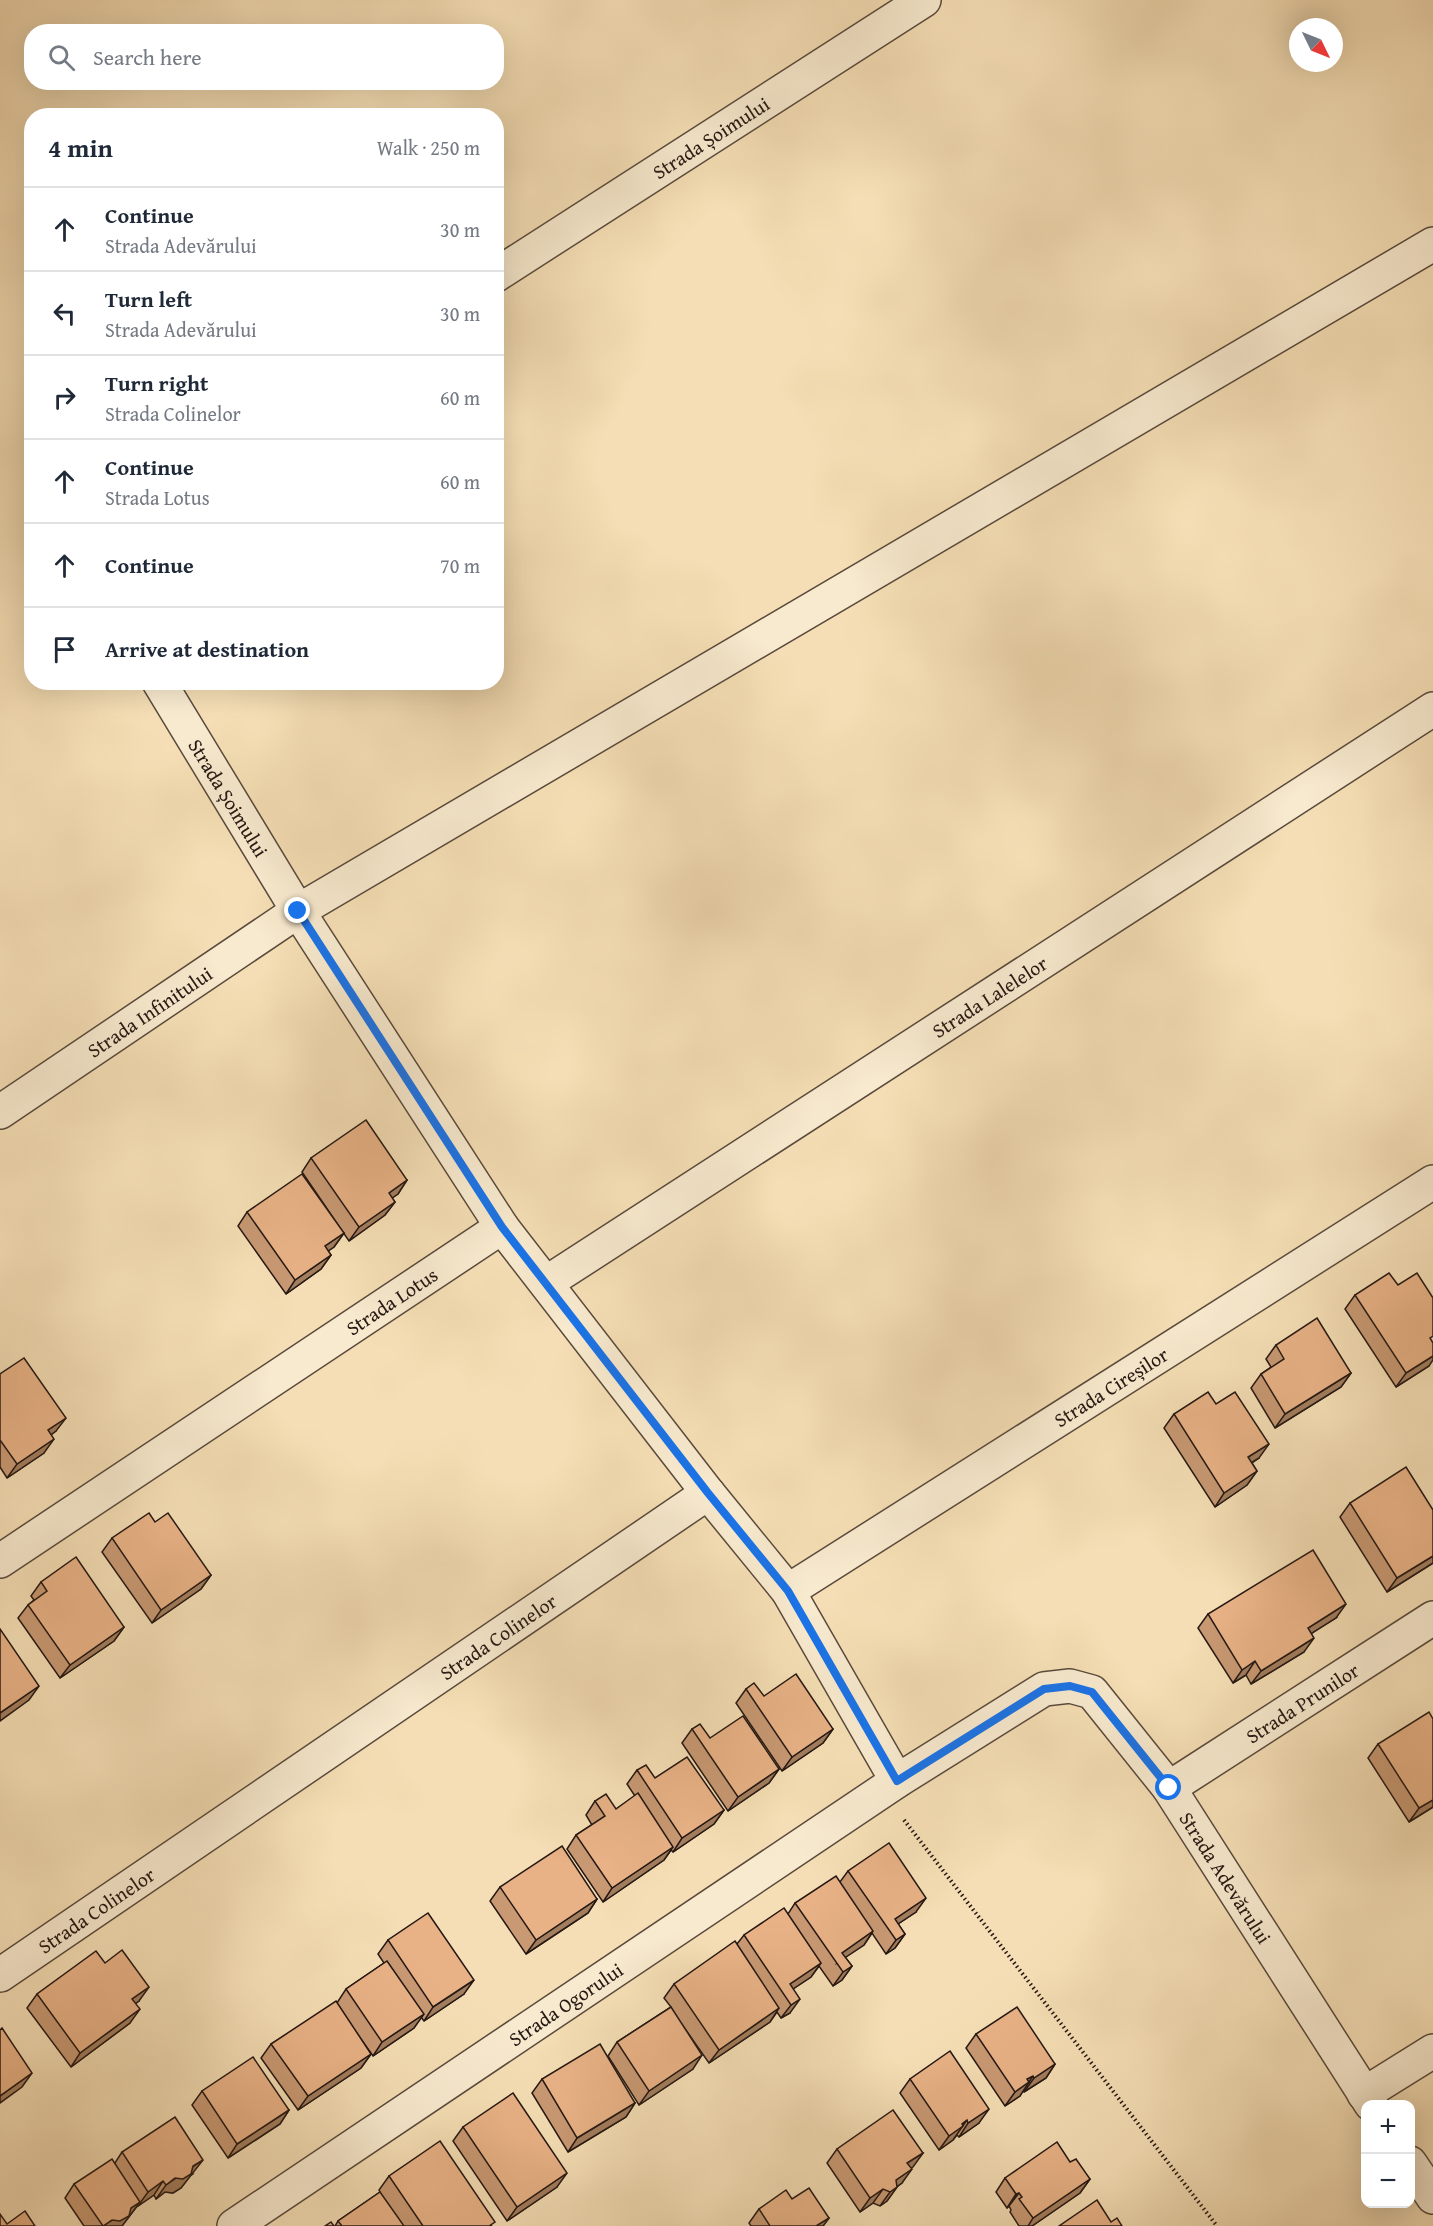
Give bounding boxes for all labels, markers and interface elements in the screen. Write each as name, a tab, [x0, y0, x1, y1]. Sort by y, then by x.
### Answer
north arrow	[1289, 18, 1343, 72]
search box	[24, 24, 504, 90]
icon: search	[45, 41, 78, 74]
text: Search here	[93, 41, 202, 73]
street label: Strada Șoimului	[646, 89, 775, 186]
text: 4 min	[48, 128, 113, 167]
text: Walk · 250 m	[377, 133, 480, 162]
text: Continue	[105, 199, 194, 231]
icon: ahead	[48, 213, 81, 246]
text: 30 m	[440, 215, 480, 244]
text: Strada Adevărului	[105, 231, 257, 260]
text: Turn left	[105, 283, 192, 315]
icon: left	[48, 297, 81, 330]
text: 30 m	[440, 299, 480, 328]
text: Strada Adevărului	[105, 315, 257, 344]
text: Turn right	[105, 367, 208, 399]
icon: right	[48, 381, 81, 414]
text: 60 m	[440, 383, 480, 412]
text: Strada Colinelor	[105, 399, 241, 428]
text: Continue	[105, 451, 194, 483]
icon: ahead	[48, 465, 81, 498]
text: 60 m	[440, 467, 480, 496]
text: Strada Lotus	[105, 483, 210, 512]
icon: ahead	[48, 549, 81, 582]
text: Continue	[105, 549, 194, 581]
text: 70 m	[440, 551, 480, 580]
icon: arrive	[48, 633, 81, 666]
text: Arrive at destination	[105, 633, 309, 665]
street label: Strada Șoimului	[182, 733, 276, 862]
route end	[284, 897, 310, 923]
street label: Strada Lalelelor	[926, 948, 1053, 1044]
street label: Strada Infinitului	[81, 959, 218, 1064]
street label: Strada Lotus	[340, 1260, 443, 1342]
street label: Strada Cireșilor	[1048, 1339, 1173, 1434]
street label: Strada Colinelor	[433, 1586, 562, 1686]
street label: Strada Prunilor	[1239, 1655, 1364, 1750]
route start	[1155, 1774, 1181, 1800]
street label: Strada Adevărului	[1173, 1806, 1279, 1949]
street label: Strada Colinelor	[32, 1859, 160, 1960]
street label: Strada Ogorului	[502, 1955, 629, 2053]
map controls	[1361, 2100, 1415, 2208]
button: +	[1361, 2100, 1415, 2154]
button: −	[1361, 2154, 1415, 2208]

